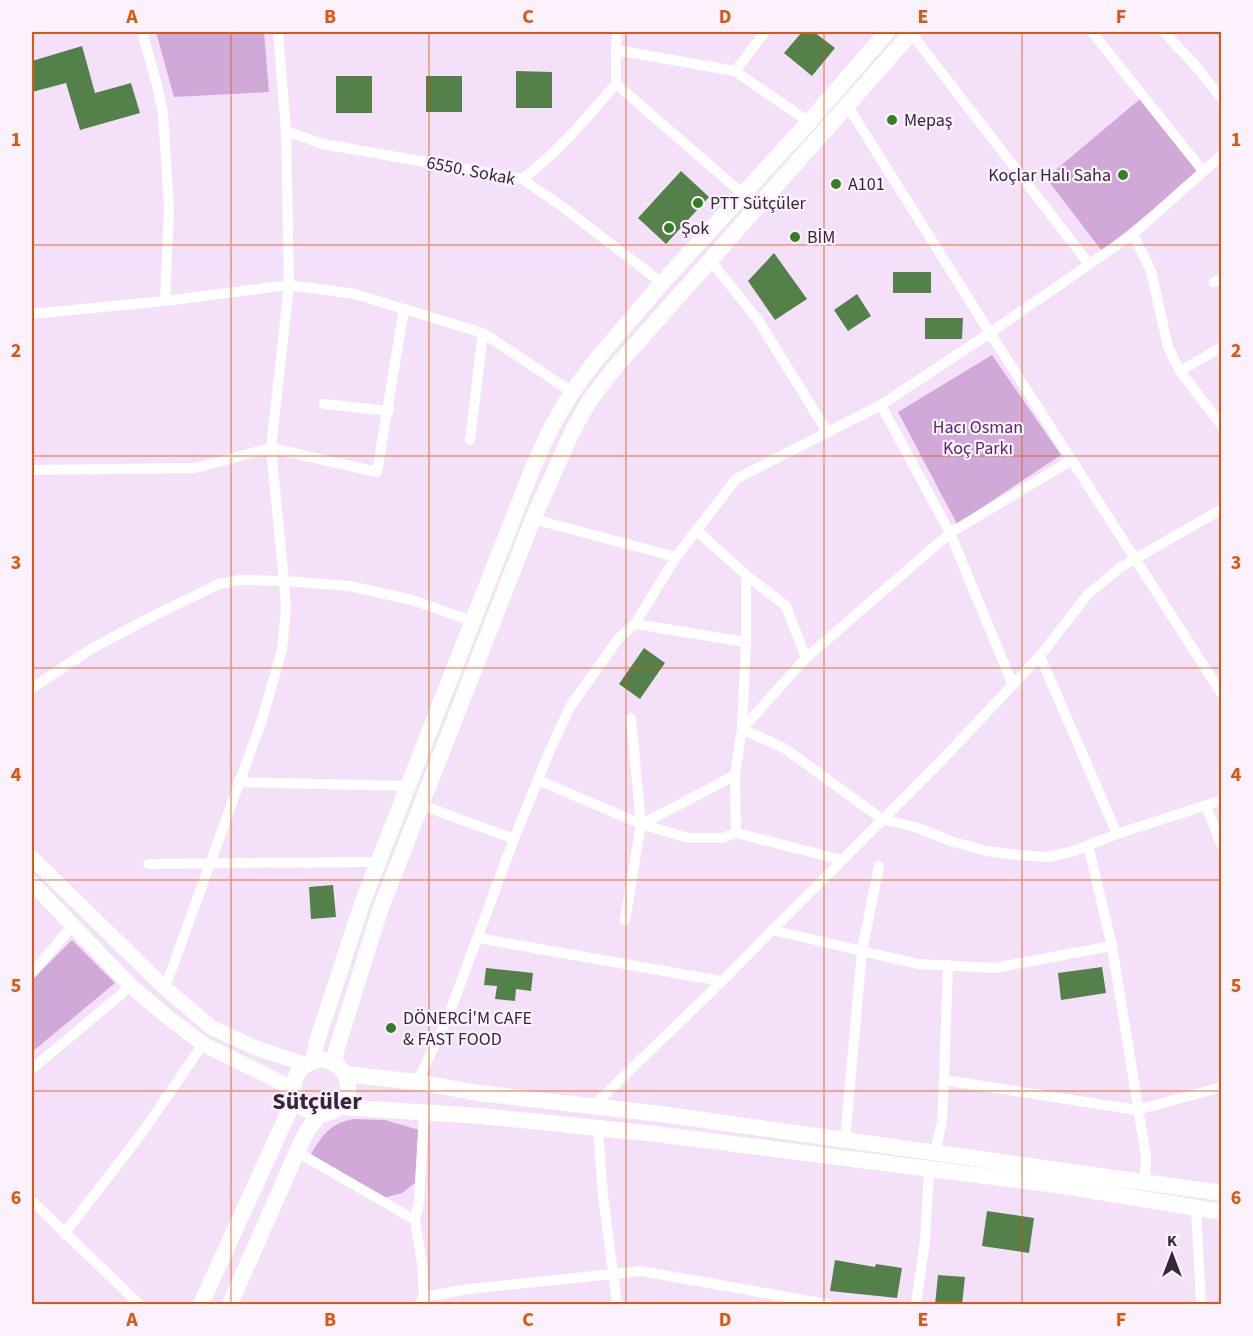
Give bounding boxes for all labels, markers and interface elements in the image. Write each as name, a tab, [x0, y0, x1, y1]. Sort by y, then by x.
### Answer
text: A	[125, 3, 138, 31]
text: B	[324, 3, 336, 31]
text: C	[522, 3, 534, 31]
text: D	[719, 3, 731, 31]
text: E	[918, 3, 928, 31]
text: F	[1116, 3, 1126, 31]
place label: Mepaş	[904, 108, 952, 133]
marker: Mepaş	[885, 113, 899, 127]
text: 1	[11, 126, 21, 154]
text: 1	[1231, 126, 1241, 154]
street label: 6550. Sokak	[424, 150, 518, 192]
place label: Koçlar Halı Saha	[988, 163, 1111, 188]
marker: Koçlar Halı Saha	[1116, 168, 1130, 182]
place label: A101	[848, 172, 885, 197]
marker: A101	[829, 177, 843, 191]
place label: PTT Sütçüler	[710, 191, 806, 216]
marker: PTT Sütçüler	[691, 196, 705, 210]
place label: Şok	[681, 216, 709, 241]
marker: Şok	[662, 221, 676, 235]
place label: BİM	[807, 225, 835, 250]
marker: BİM	[788, 230, 802, 244]
text: 2	[11, 337, 21, 365]
text: 2	[1231, 337, 1241, 365]
park label: Hacı Osman Koç Parkı	[933, 415, 1023, 461]
text: 3	[11, 549, 21, 577]
text: 3	[1231, 549, 1241, 577]
text: 4	[11, 761, 22, 789]
text: 4	[1231, 761, 1242, 789]
text: 5	[11, 972, 21, 1000]
text: 5	[1231, 972, 1241, 1000]
place label: DÖNERCİ'M CAFE & FAST FOOD	[403, 1006, 532, 1052]
marker: DÖNERCİ'M CAFE & FAST FOOD	[384, 1021, 398, 1035]
district label: Sütçüler	[272, 1084, 362, 1119]
text: 6	[11, 1184, 21, 1212]
text: 6	[1231, 1184, 1241, 1212]
north arrow	[1142, 1225, 1202, 1285]
text: K	[1167, 1230, 1177, 1252]
text: A	[125, 1306, 138, 1334]
text: B	[324, 1306, 336, 1334]
text: C	[522, 1306, 534, 1334]
text: D	[719, 1306, 731, 1334]
text: E	[918, 1306, 928, 1334]
text: F	[1116, 1306, 1126, 1334]

